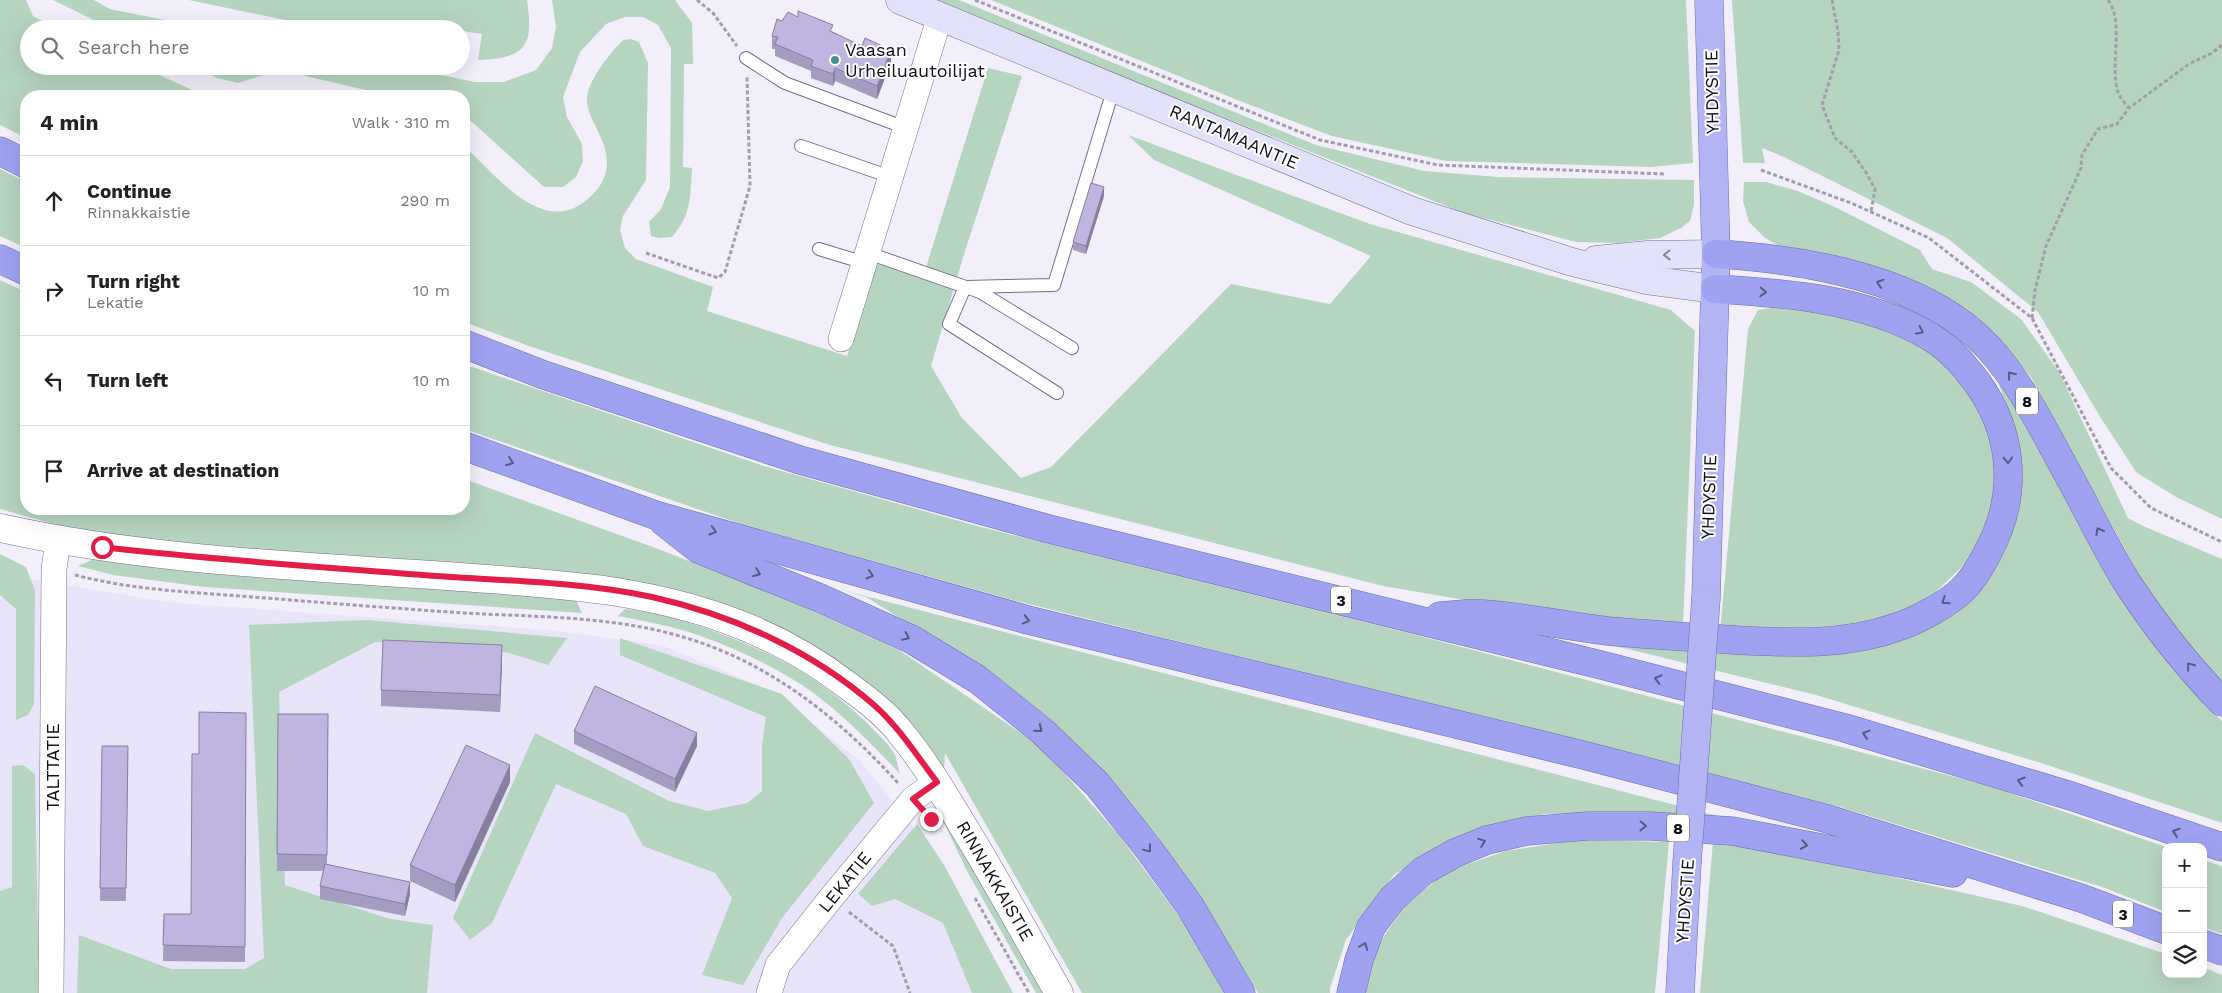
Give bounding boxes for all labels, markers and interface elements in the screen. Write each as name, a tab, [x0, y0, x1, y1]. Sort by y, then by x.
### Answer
search box	[20, 20, 470, 75]
icon: search	[38, 34, 66, 62]
text: Search here	[78, 36, 189, 59]
place label: Vaasan Urheiluautoilijat	[845, 39, 985, 81]
street label: YHDYSTIE	[1700, 50, 1723, 134]
marker: Vaasan Urheiluautoilijat	[829, 54, 841, 66]
street label: RANTAMAANTIE	[1166, 100, 1302, 173]
text: 4 min	[40, 110, 98, 135]
text: Walk · 310 m	[352, 113, 450, 132]
text: Continue	[87, 180, 171, 203]
icon: ahead	[40, 187, 68, 215]
text: 290 m	[400, 191, 450, 210]
text: Rinnakkaistie	[87, 203, 191, 222]
one-way arrow	[1663, 250, 1670, 260]
text: Turn right	[87, 270, 180, 293]
icon: right	[40, 277, 68, 305]
one-way arrow	[1876, 279, 1885, 289]
text: 10 m	[413, 281, 450, 300]
one-way arrow	[1760, 286, 1768, 297]
text: Lekatie	[87, 293, 143, 312]
one-way arrow	[1915, 325, 1924, 335]
icon: left	[40, 367, 68, 395]
text: Turn left	[87, 369, 168, 392]
text: 10 m	[413, 371, 450, 390]
one-way arrow	[2008, 372, 2016, 381]
road number: 8	[2016, 388, 2038, 414]
street label: YHDYSTIE	[1697, 454, 1720, 540]
one-way arrow	[505, 456, 513, 466]
one-way arrow	[2002, 456, 2013, 464]
icon: arrive	[40, 457, 68, 485]
text: Arrive at destination	[87, 459, 279, 482]
one-way arrow	[709, 526, 717, 536]
one-way arrow	[2095, 528, 2105, 537]
route start	[91, 536, 114, 559]
one-way arrow	[752, 566, 761, 577]
one-way arrow	[865, 570, 873, 580]
road number: 3	[1331, 586, 1351, 614]
one-way arrow	[1942, 595, 1951, 605]
one-way arrow	[1021, 614, 1030, 624]
one-way arrow	[901, 630, 910, 641]
one-way arrow	[2187, 663, 2195, 672]
one-way arrow	[1654, 675, 1662, 685]
street label: TALTTATIE	[42, 723, 63, 811]
one-way arrow	[1033, 724, 1042, 732]
one-way arrow	[1862, 729, 1871, 739]
one-way arrow	[2018, 777, 2026, 787]
route end	[920, 808, 943, 831]
road number: 8	[1667, 814, 1689, 841]
street label: RINNAKKAISTIE	[953, 817, 1038, 945]
one-way arrow	[1639, 821, 1647, 831]
one-way arrow	[2172, 827, 2181, 837]
one-way arrow	[1477, 838, 1486, 848]
one-way arrow	[1799, 839, 1808, 850]
one-way arrow	[1143, 843, 1151, 852]
map controls	[2162, 843, 2207, 978]
button: +	[2162, 843, 2207, 888]
street label: LEKATIE	[814, 847, 875, 916]
street label: YHDYSTIE	[1671, 858, 1698, 944]
button: −	[2162, 888, 2207, 933]
road number: 3	[2113, 901, 2133, 928]
button: layers	[2162, 933, 2207, 978]
one-way arrow	[1358, 942, 1368, 951]

